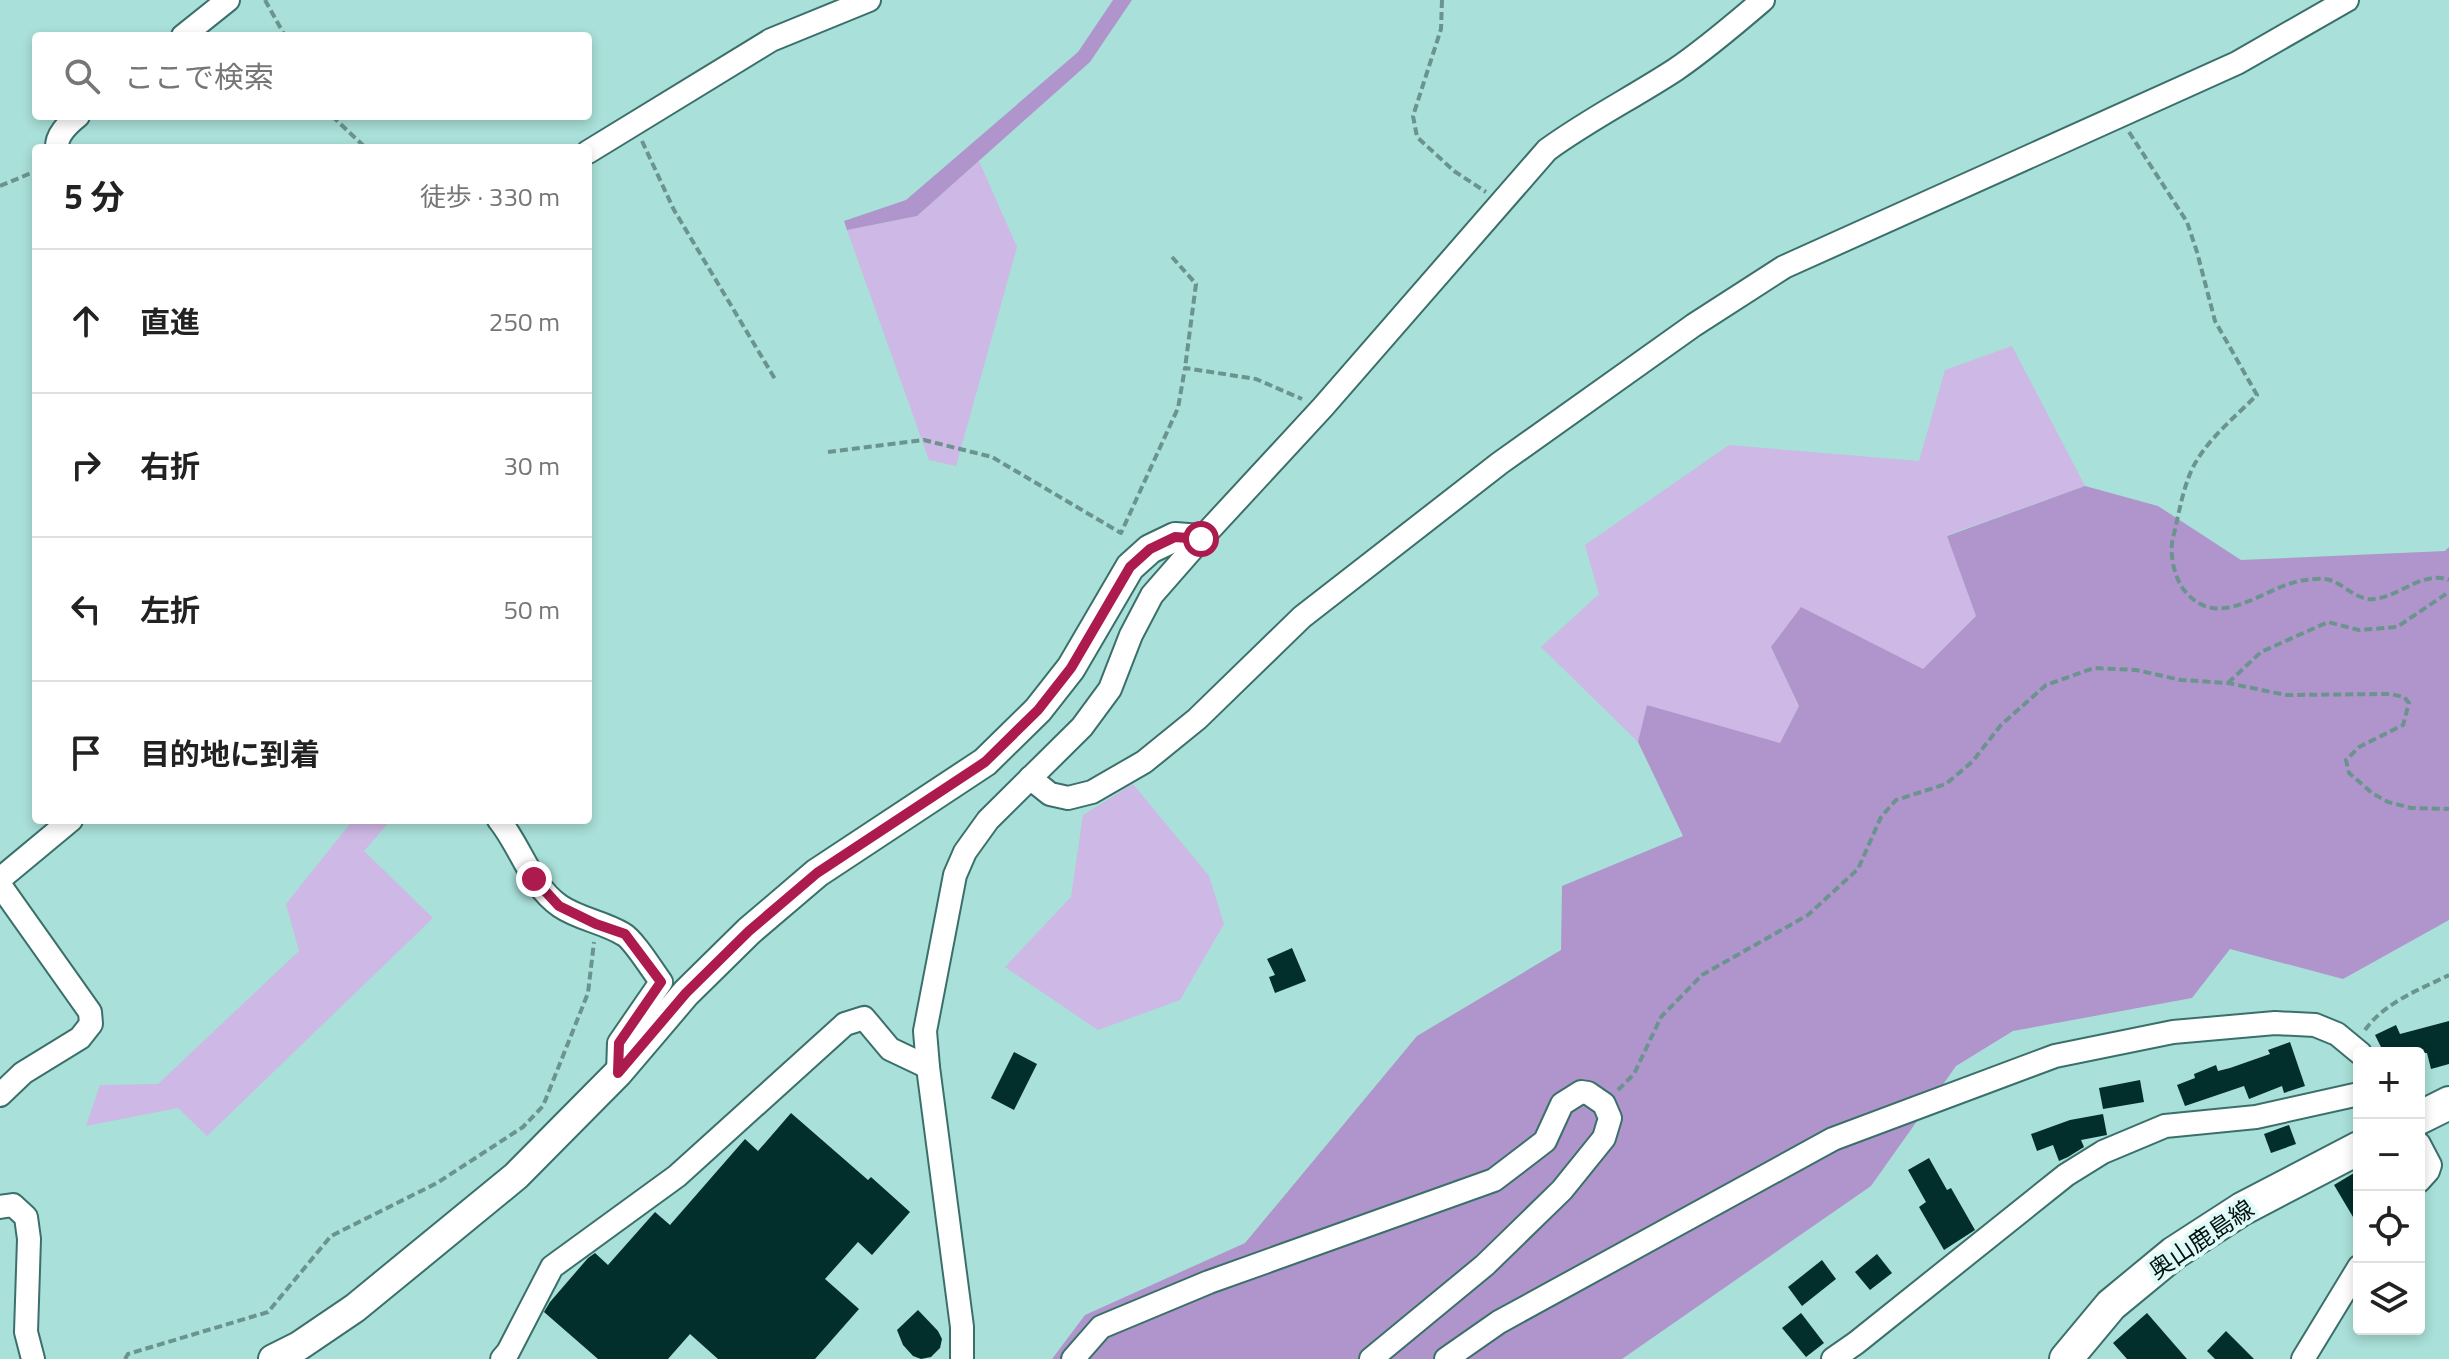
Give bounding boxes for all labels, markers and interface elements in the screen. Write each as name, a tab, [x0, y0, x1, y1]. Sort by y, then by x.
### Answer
search box	[32, 32, 592, 120]
icon: search	[60, 54, 104, 98]
text: ここで検索	[124, 54, 274, 100]
text: 5 分	[64, 170, 125, 222]
text: 徒歩 · 330 m	[420, 177, 560, 216]
icon: ahead	[64, 299, 108, 343]
text: 直進	[140, 299, 200, 345]
text: 250 m	[489, 302, 560, 341]
icon: right	[64, 443, 108, 487]
text: 右折	[140, 443, 200, 489]
text: 30 m	[503, 446, 560, 485]
route start	[1183, 521, 1219, 557]
icon: left	[64, 587, 108, 631]
text: 左折	[140, 587, 200, 633]
text: 50 m	[503, 590, 560, 629]
icon: arrive	[64, 731, 108, 775]
text: 目的地に到着	[140, 731, 320, 777]
route end	[516, 861, 552, 897]
map controls	[2353, 1047, 2425, 1335]
button: +	[2353, 1047, 2425, 1119]
button: −	[2353, 1119, 2425, 1191]
street label: 奥山鹿島線	[2141, 1191, 2261, 1287]
button: locate	[2353, 1191, 2425, 1263]
button: layers	[2353, 1263, 2425, 1335]

